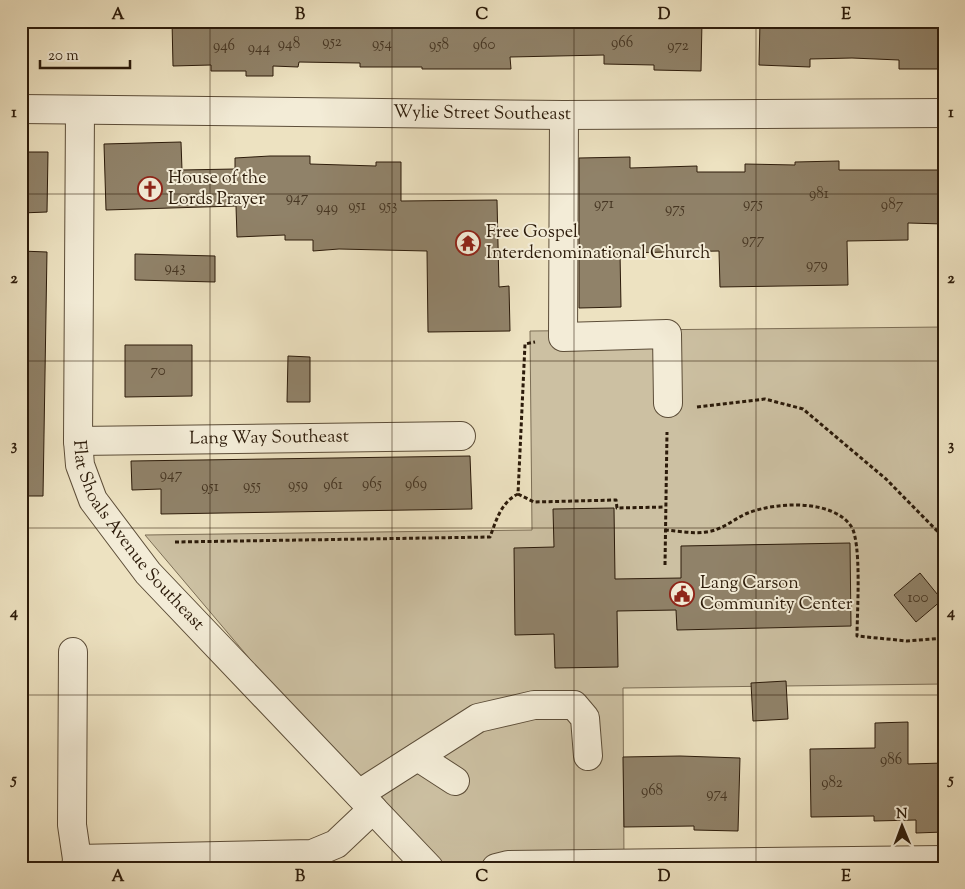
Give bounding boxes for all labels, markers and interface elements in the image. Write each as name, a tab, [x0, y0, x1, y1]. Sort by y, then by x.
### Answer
text: A	[112, 4, 125, 27]
text: B	[295, 4, 305, 27]
text: C	[476, 4, 489, 27]
text: D	[658, 4, 671, 27]
text: E	[841, 4, 851, 27]
house number: 952	[322, 32, 342, 53]
house number: 966	[611, 33, 633, 54]
house number: 948	[278, 34, 300, 55]
house number: 954	[372, 34, 392, 55]
house number: 958	[429, 35, 449, 56]
house number: 960	[473, 35, 495, 56]
house number: 946	[213, 36, 235, 57]
house number: 972	[667, 36, 689, 57]
scale bar	[40, 38, 130, 70]
house number: 944	[248, 38, 271, 59]
text: 20 m	[48, 46, 79, 67]
street label: Wylie Street Southeast	[393, 100, 571, 128]
text: 1	[11, 102, 17, 125]
text: 1	[948, 102, 954, 125]
place label: House of the Lords Prayer	[168, 166, 267, 213]
church icon: House of the Lords Prayer	[137, 176, 163, 202]
house number: 981	[809, 184, 829, 205]
house number: 947	[286, 188, 309, 209]
house number: 971	[594, 194, 614, 215]
house number: 975	[743, 194, 763, 215]
house number: 987	[881, 195, 904, 216]
house number: 951	[348, 196, 366, 217]
house number: 953	[379, 196, 397, 217]
house number: 949	[316, 198, 338, 219]
house number: 975	[665, 199, 685, 220]
place label: Free Gospel Interdenominational Church	[486, 220, 711, 267]
temple icon: Free Gospel Interdenominational Church	[455, 230, 481, 256]
house number: 977	[742, 230, 765, 251]
house number: 979	[806, 255, 828, 276]
house number: 943	[165, 258, 185, 279]
text: 2	[10, 268, 18, 291]
text: 2	[947, 268, 955, 291]
house number: 70	[150, 361, 166, 382]
street label: Lang Way Southeast	[189, 424, 349, 453]
text: 3	[11, 435, 18, 458]
text: 3	[948, 435, 955, 458]
street label: Flat Shoals Avenue Southeast	[65, 439, 210, 637]
house number: 947	[160, 465, 183, 486]
house number: 965	[362, 474, 382, 495]
house number: 969	[405, 474, 427, 495]
house number: 959	[288, 475, 308, 496]
house number: 961	[323, 475, 343, 496]
house number: 955	[243, 476, 261, 497]
house number: 951	[201, 477, 219, 498]
place label: Lang Carson Community Center	[700, 571, 853, 618]
public building icon: Lang Carson Community Center	[669, 581, 695, 607]
house number: 100	[908, 588, 928, 609]
text: 4	[9, 602, 18, 625]
text: 4	[946, 602, 955, 625]
house number: 986	[880, 750, 902, 771]
text: 5	[9, 769, 17, 792]
text: 5	[946, 769, 954, 792]
house number: 982	[821, 773, 843, 794]
house number: 968	[641, 781, 663, 802]
house number: 974	[706, 784, 728, 805]
north arrow	[878, 802, 928, 852]
text: N	[896, 805, 908, 825]
text: A	[112, 866, 125, 889]
text: B	[295, 866, 305, 889]
text: C	[476, 866, 489, 889]
text: D	[658, 866, 671, 889]
text: E	[841, 866, 851, 889]

